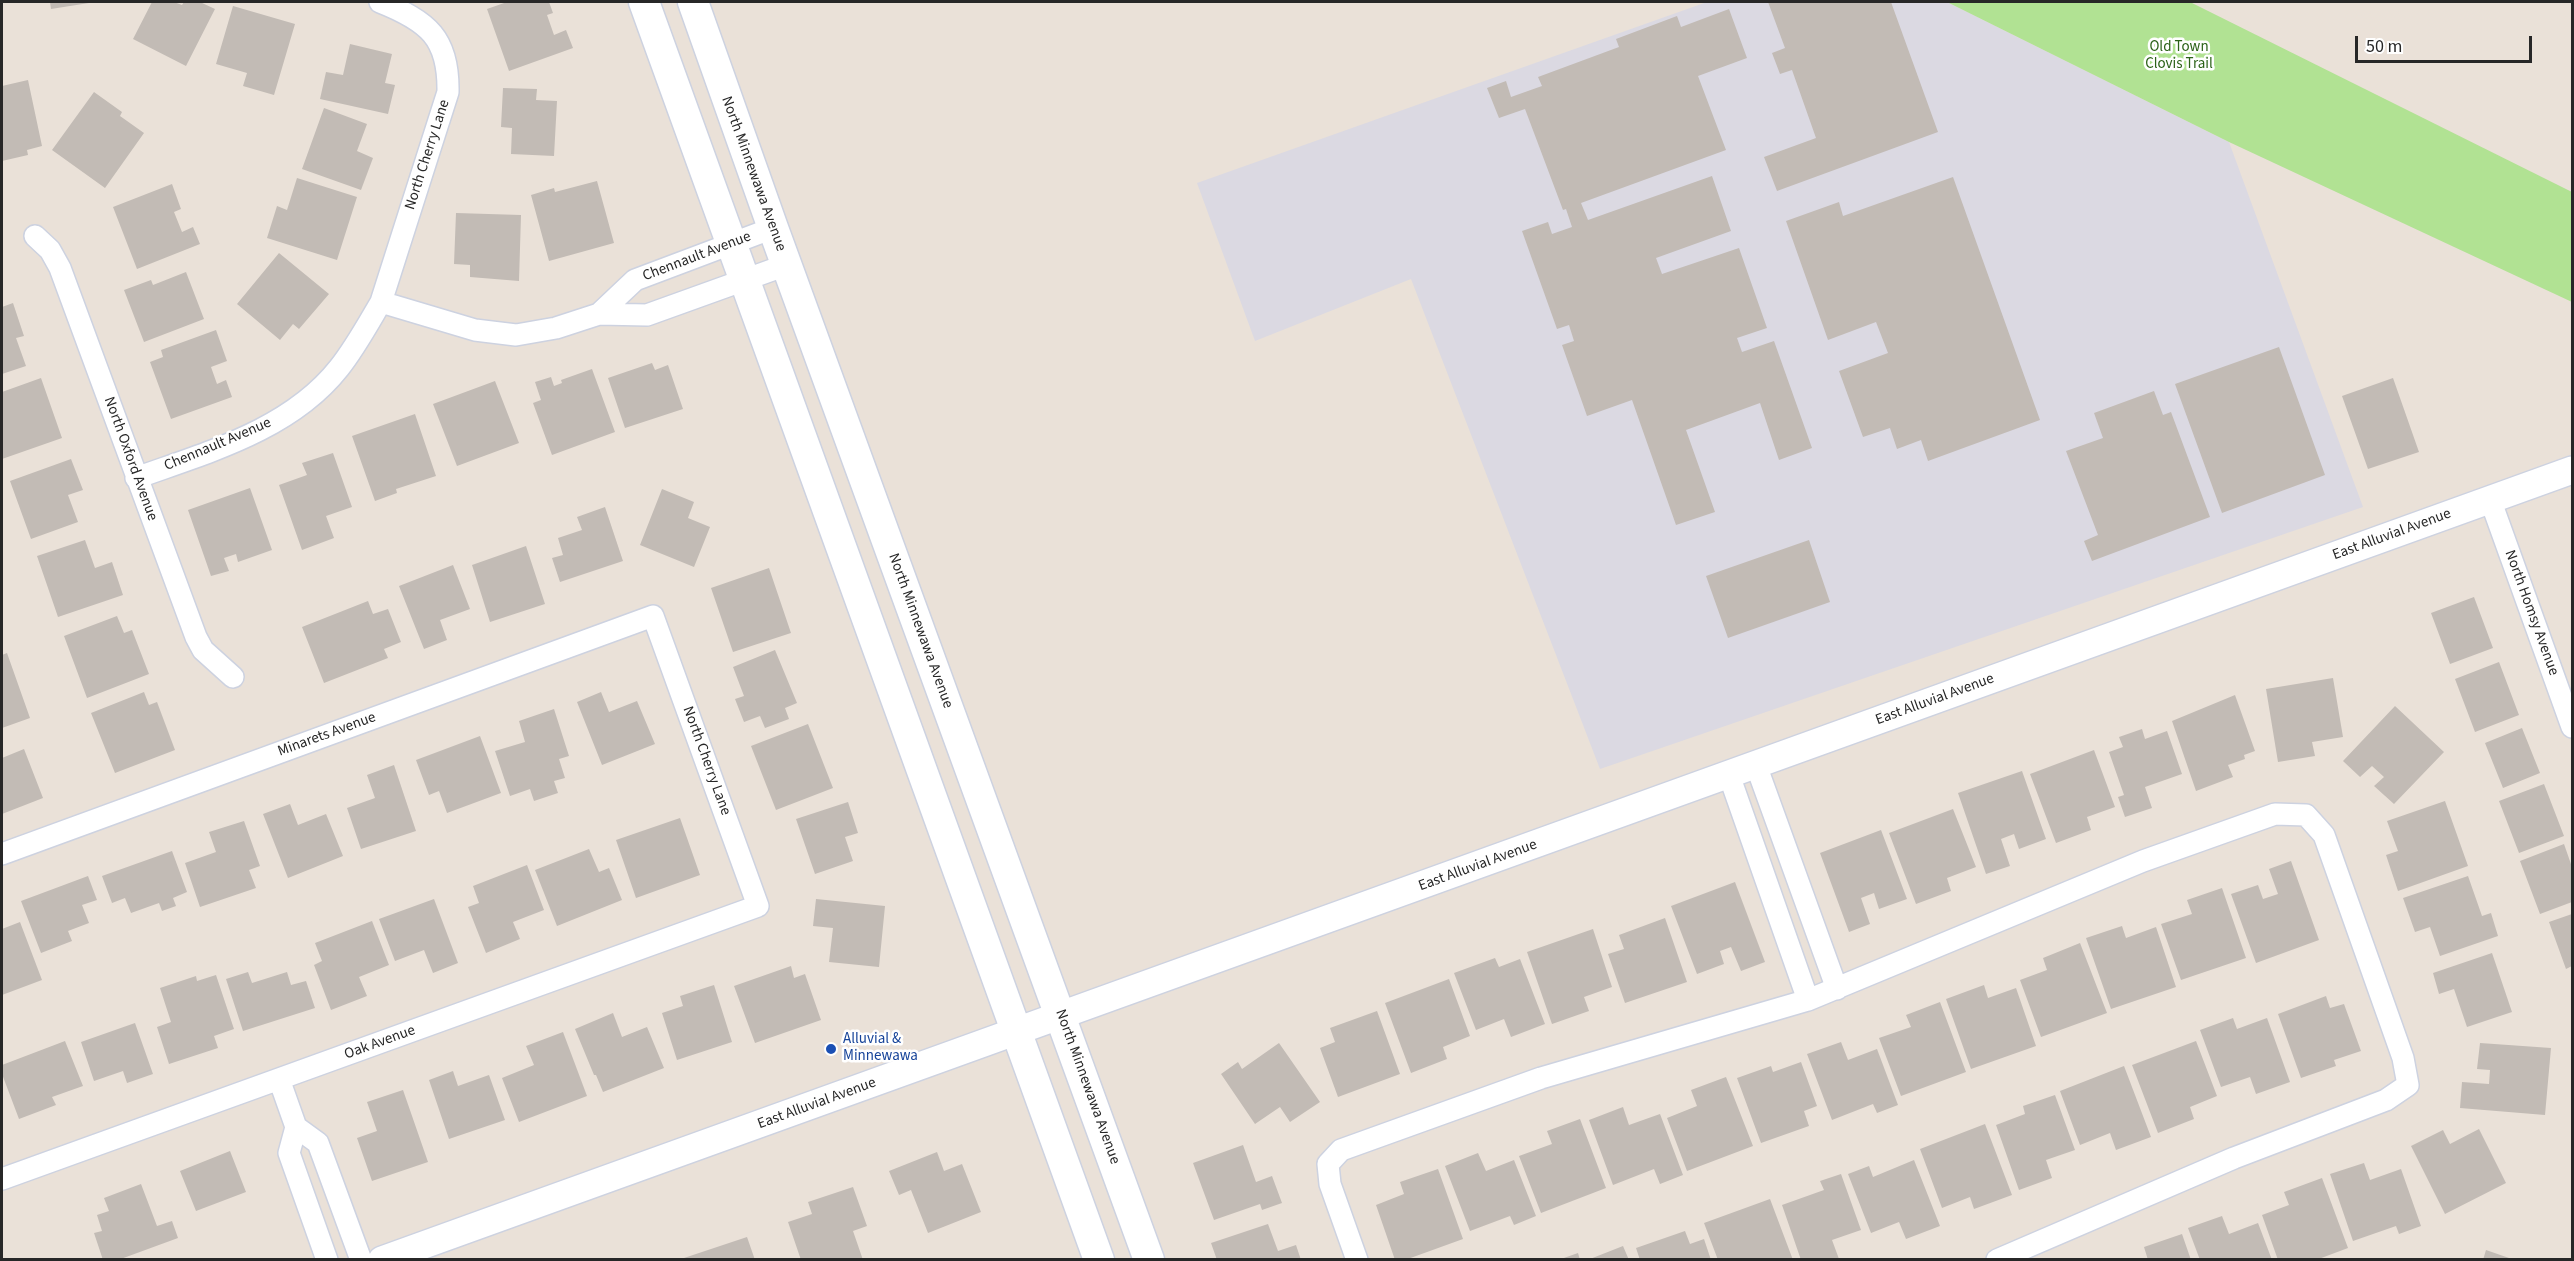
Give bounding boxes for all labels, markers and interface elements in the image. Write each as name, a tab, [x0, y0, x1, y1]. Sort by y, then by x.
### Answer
scale bar	[2358, 24, 2535, 62]
text: 50 m	[2366, 34, 2402, 59]
park label: Old Town Clovis Trail	[2145, 39, 2213, 74]
street label: North Minnewawa Avenue	[717, 94, 789, 254]
street label: North Cherry Lane	[402, 98, 454, 212]
street label: Chennault Avenue	[640, 228, 754, 286]
street label: North Oxford Avenue	[99, 395, 161, 523]
street label: Chennault Avenue	[162, 414, 274, 476]
street label: East Alluvial Avenue	[2330, 505, 2454, 565]
street label: North Homsy Avenue	[2500, 548, 2562, 678]
street label: North Minnewawa Avenue	[884, 551, 956, 711]
street label: East Alluvial Avenue	[1873, 670, 1997, 730]
street label: North Cherry Lane	[678, 704, 734, 818]
street label: Minarets Avenue	[275, 709, 379, 761]
street label: East Alluvial Avenue	[1416, 836, 1540, 896]
street label: North Minnewawa Avenue	[1051, 1007, 1123, 1167]
street label: Oak Avenue	[342, 1022, 418, 1064]
place label: Alluvial & Minnewawa	[843, 1031, 918, 1066]
marker: Alluvial & Minnewawa	[824, 1042, 838, 1056]
street label: East Alluvial Avenue	[755, 1074, 879, 1134]

